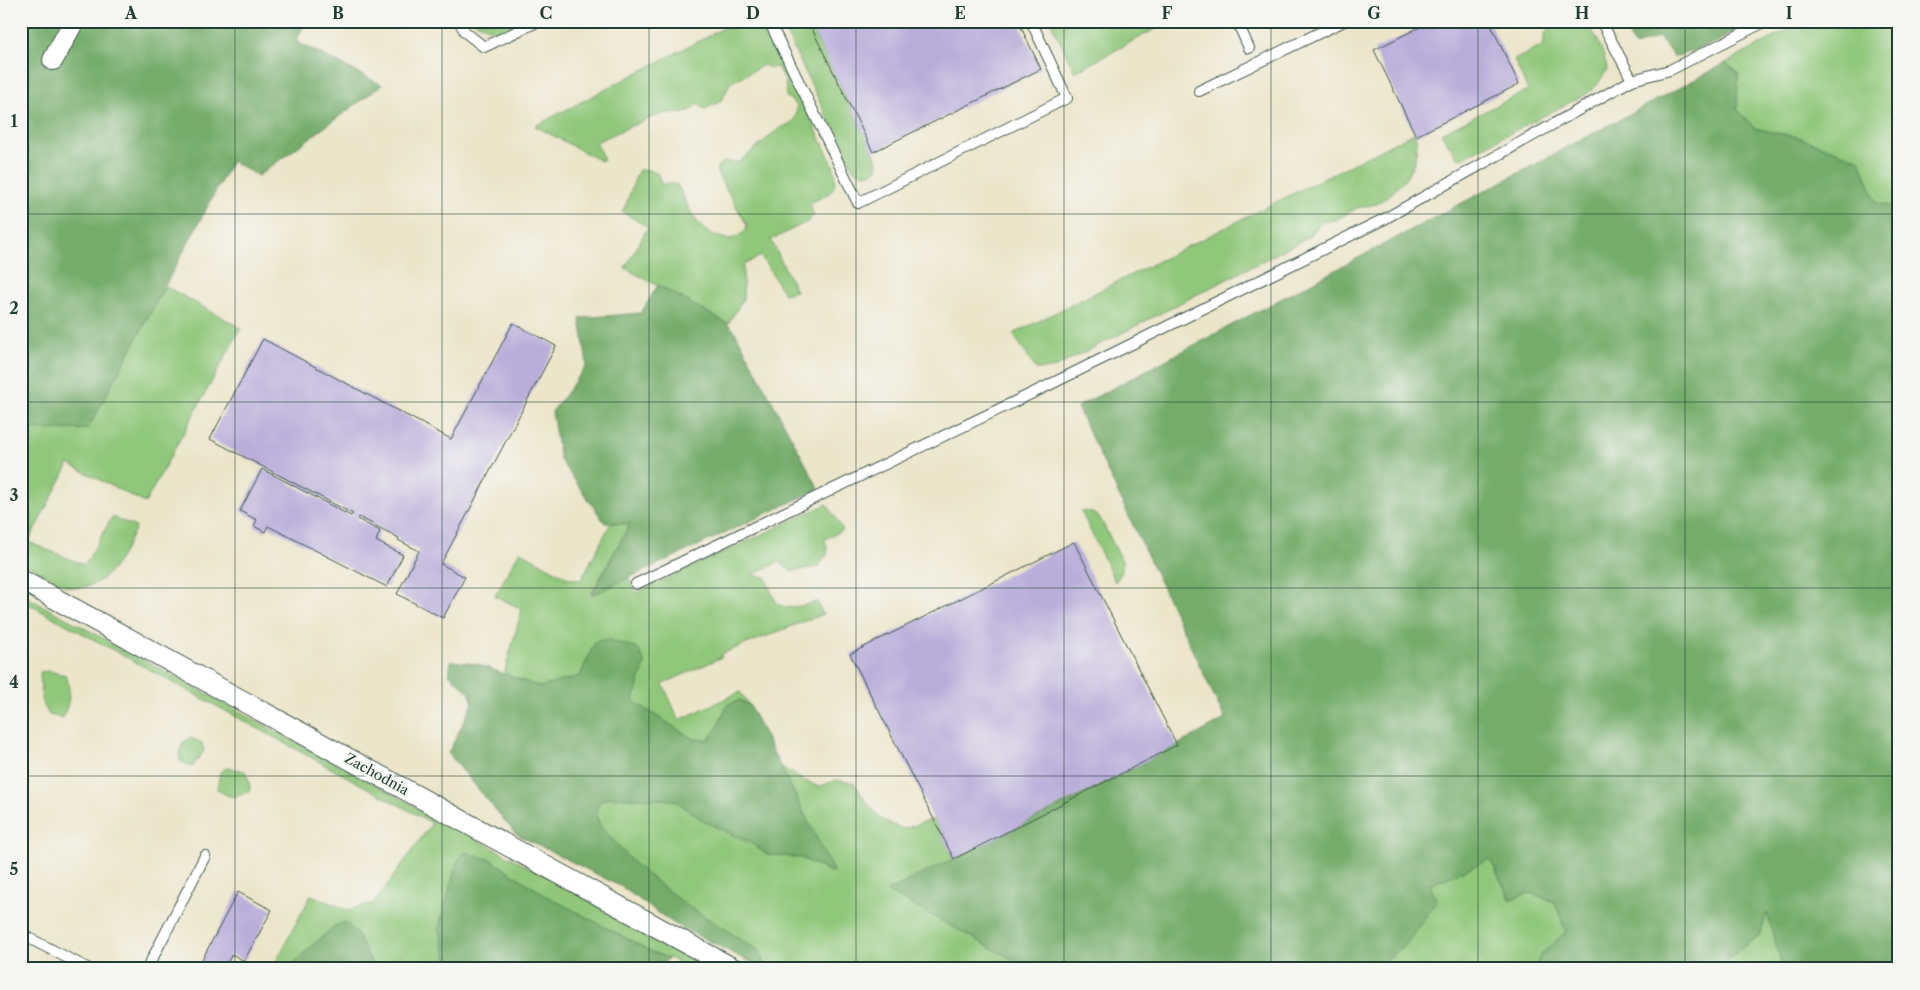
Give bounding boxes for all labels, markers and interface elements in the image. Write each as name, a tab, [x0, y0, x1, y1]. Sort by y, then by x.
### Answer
text: A	[124, 3, 138, 23]
text: B	[332, 3, 344, 23]
text: C	[540, 3, 552, 23]
text: D	[746, 3, 760, 23]
text: E	[954, 3, 966, 23]
text: F	[1162, 3, 1173, 23]
text: G	[1367, 3, 1381, 23]
text: H	[1575, 3, 1589, 23]
text: I	[1786, 3, 1793, 23]
text: 1	[10, 111, 18, 131]
text: 2	[9, 298, 19, 318]
text: 3	[9, 485, 19, 505]
text: 4	[9, 672, 19, 692]
street label: Zachodnia	[342, 749, 413, 799]
text: 5	[10, 859, 19, 879]

